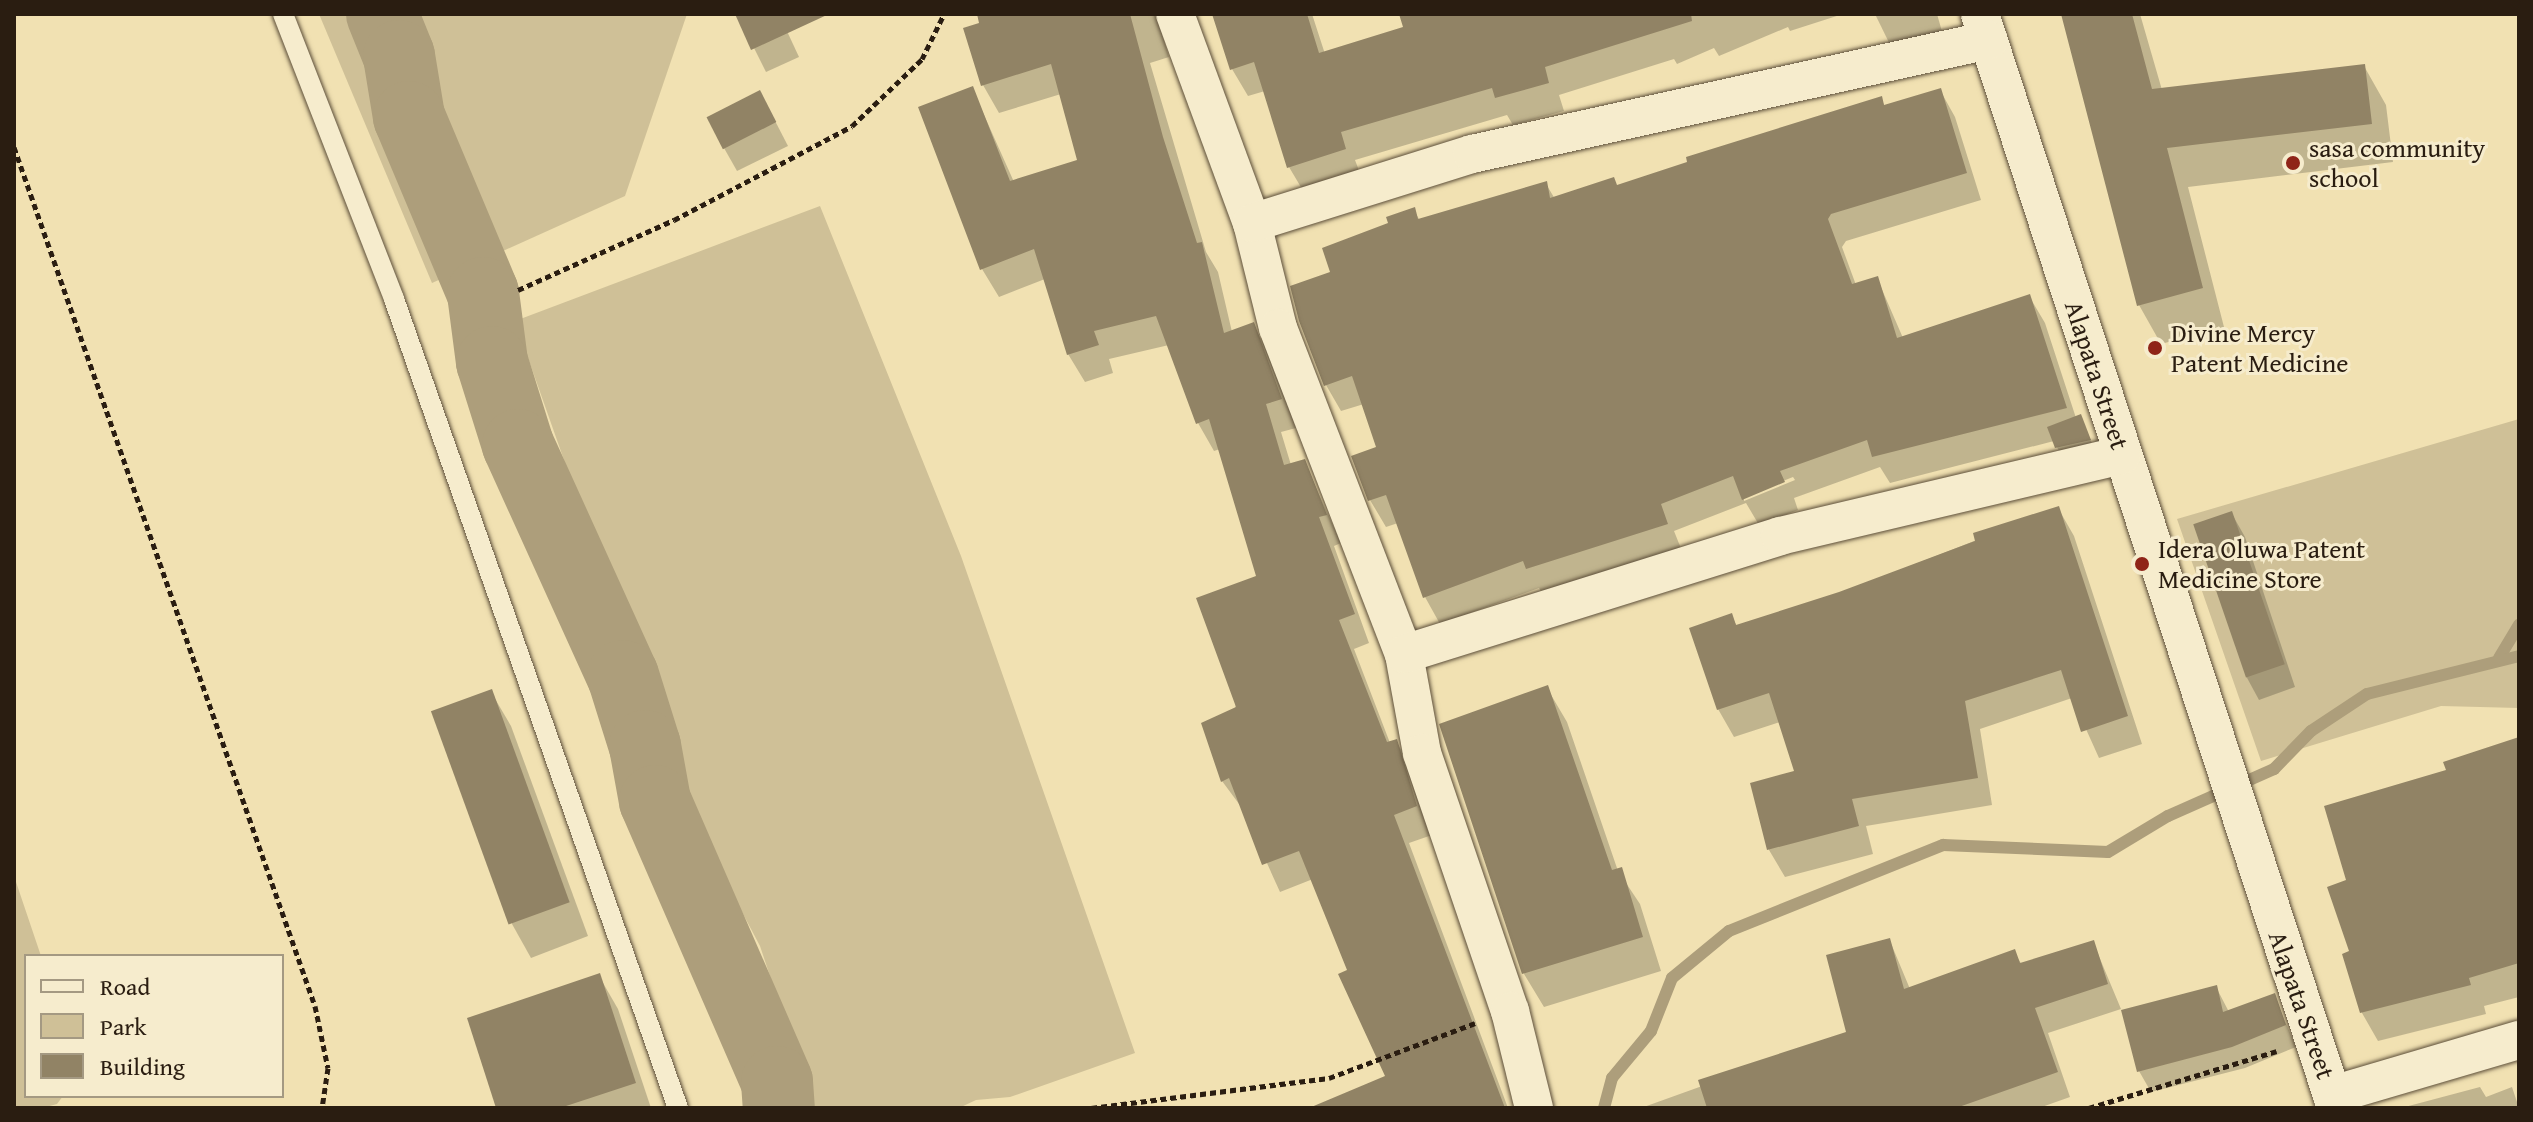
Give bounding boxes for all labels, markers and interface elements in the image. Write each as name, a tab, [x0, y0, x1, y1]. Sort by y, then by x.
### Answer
place label: sasa community school	[2309, 132, 2485, 194]
marker: sasa community school	[2284, 154, 2302, 172]
street label: Alapata Street	[2058, 297, 2136, 453]
place label: Divine Mercy Patent Medicine	[2171, 317, 2348, 378]
marker: Divine Mercy Patent Medicine	[2146, 339, 2164, 357]
place label: Idera Oluwa Patent Medicine Store	[2158, 533, 2365, 594]
marker: Idera Oluwa Patent Medicine Store	[2133, 555, 2151, 573]
street label: Alapata Street	[2262, 927, 2342, 1083]
legend	[24, 954, 284, 1098]
text: Road	[100, 969, 150, 1004]
text: Park	[100, 1009, 146, 1044]
text: Building	[100, 1049, 185, 1084]

